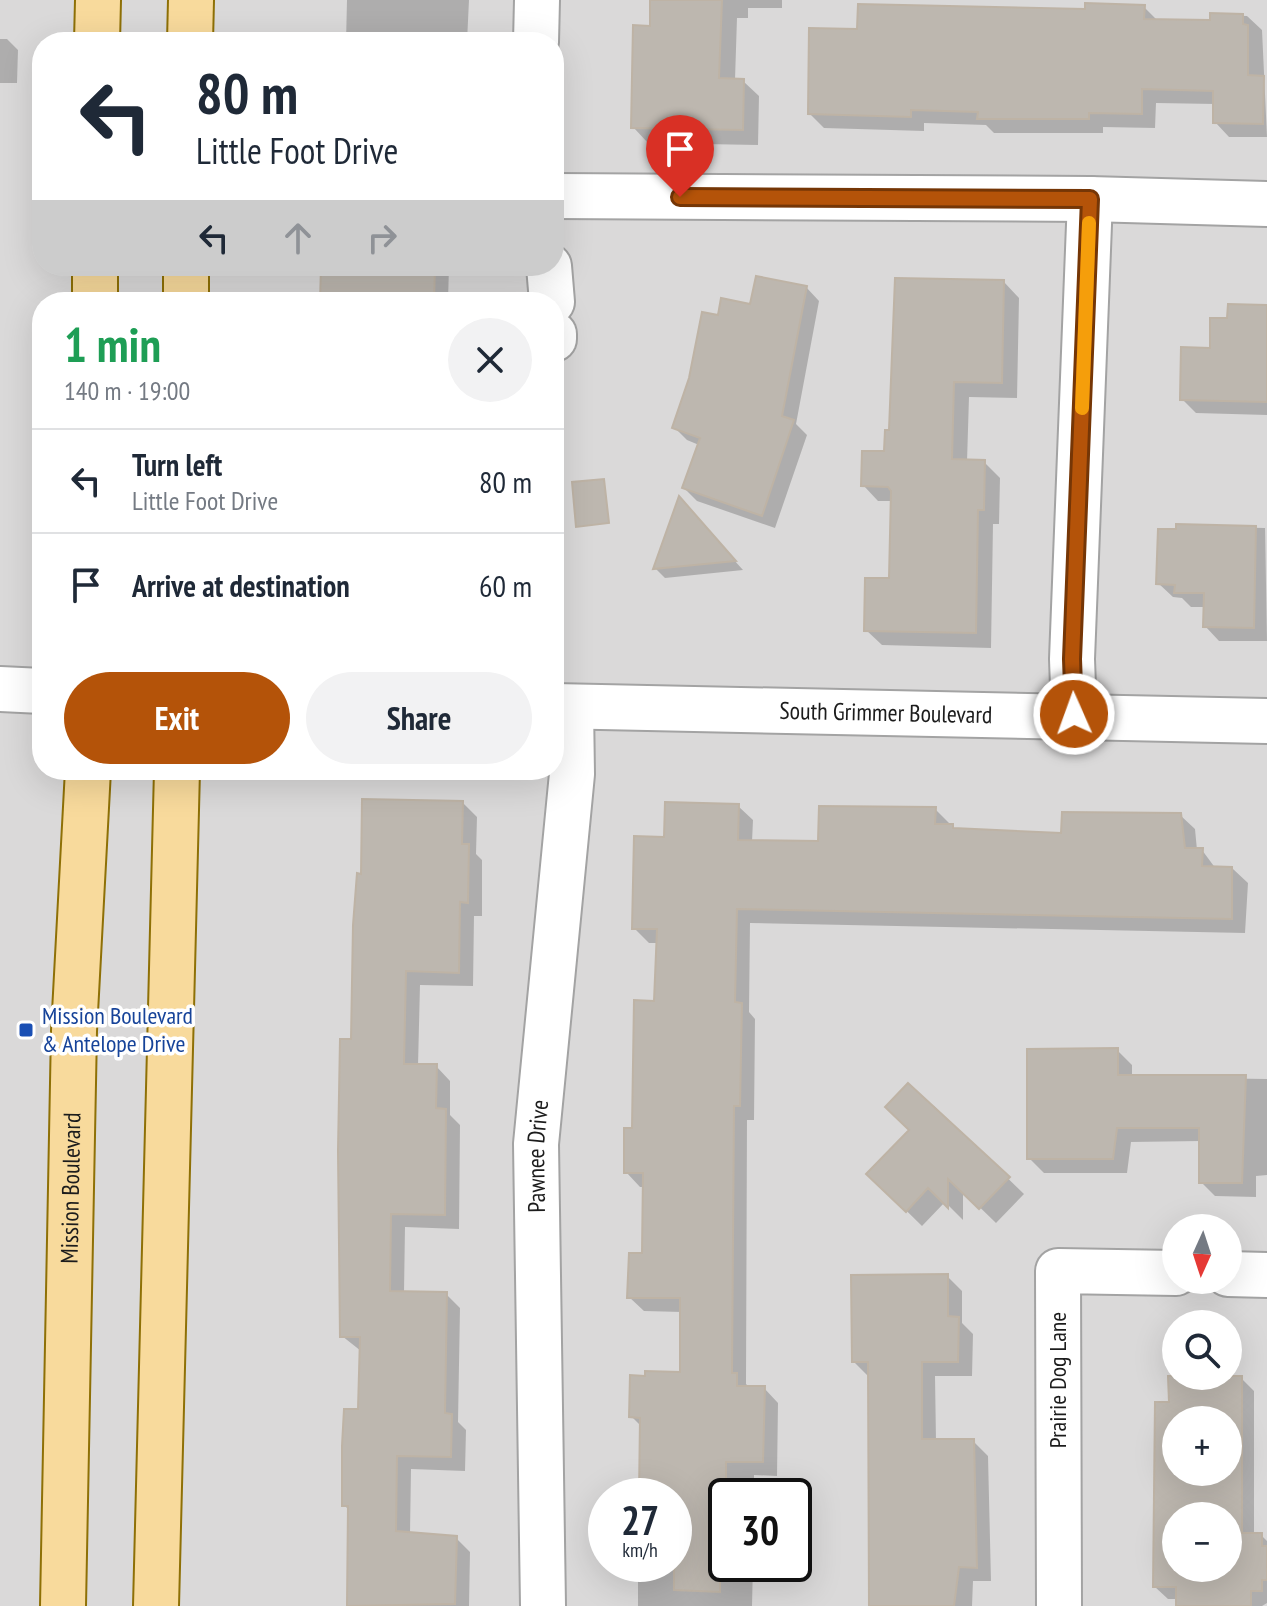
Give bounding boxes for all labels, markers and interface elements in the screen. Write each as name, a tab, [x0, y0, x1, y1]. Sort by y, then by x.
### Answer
text: 80 m	[196, 57, 298, 129]
icon: left	[64, 64, 168, 168]
pin	[646, 115, 714, 197]
text: Little Foot Drive	[196, 127, 398, 174]
icon: arrive	[658, 127, 702, 171]
icon: left	[192, 216, 236, 260]
icon: ahead	[276, 216, 320, 260]
icon: right	[360, 216, 404, 260]
text: 1 min	[64, 313, 161, 375]
button: close	[448, 318, 532, 402]
text: 140 m · 19:00	[64, 374, 190, 407]
text: Turn left	[132, 445, 222, 484]
icon: left	[64, 459, 108, 503]
text: 80 m	[479, 462, 532, 501]
text: Little Foot Drive	[132, 484, 278, 517]
icon: arrive	[64, 563, 108, 607]
text: Arrive at destination	[132, 566, 350, 605]
text: 60 m	[479, 566, 532, 605]
button: Exit	[64, 672, 290, 764]
button: Share	[306, 672, 532, 764]
position arrow	[1032, 672, 1116, 756]
street label: South Grimmer Boulevard	[779, 695, 993, 730]
place label: Mission Boulevard & Antelope Drive	[42, 1000, 193, 1059]
marker: Mission Boulevard & Antelope Drive	[17, 1021, 35, 1039]
street label: Pawnee Drive	[520, 1098, 555, 1213]
street label: Mission Boulevard	[54, 1112, 87, 1264]
north arrow	[1162, 1214, 1242, 1294]
map controls	[1162, 1214, 1242, 1582]
button: search	[1162, 1310, 1242, 1390]
street label: Prairie Dog Lane	[1042, 1312, 1073, 1448]
button: +	[1162, 1406, 1242, 1486]
speed limit sign: 30	[708, 1478, 812, 1582]
text: 27	[621, 1494, 659, 1546]
button: −	[1162, 1502, 1242, 1582]
text: km/h	[622, 1537, 658, 1563]

